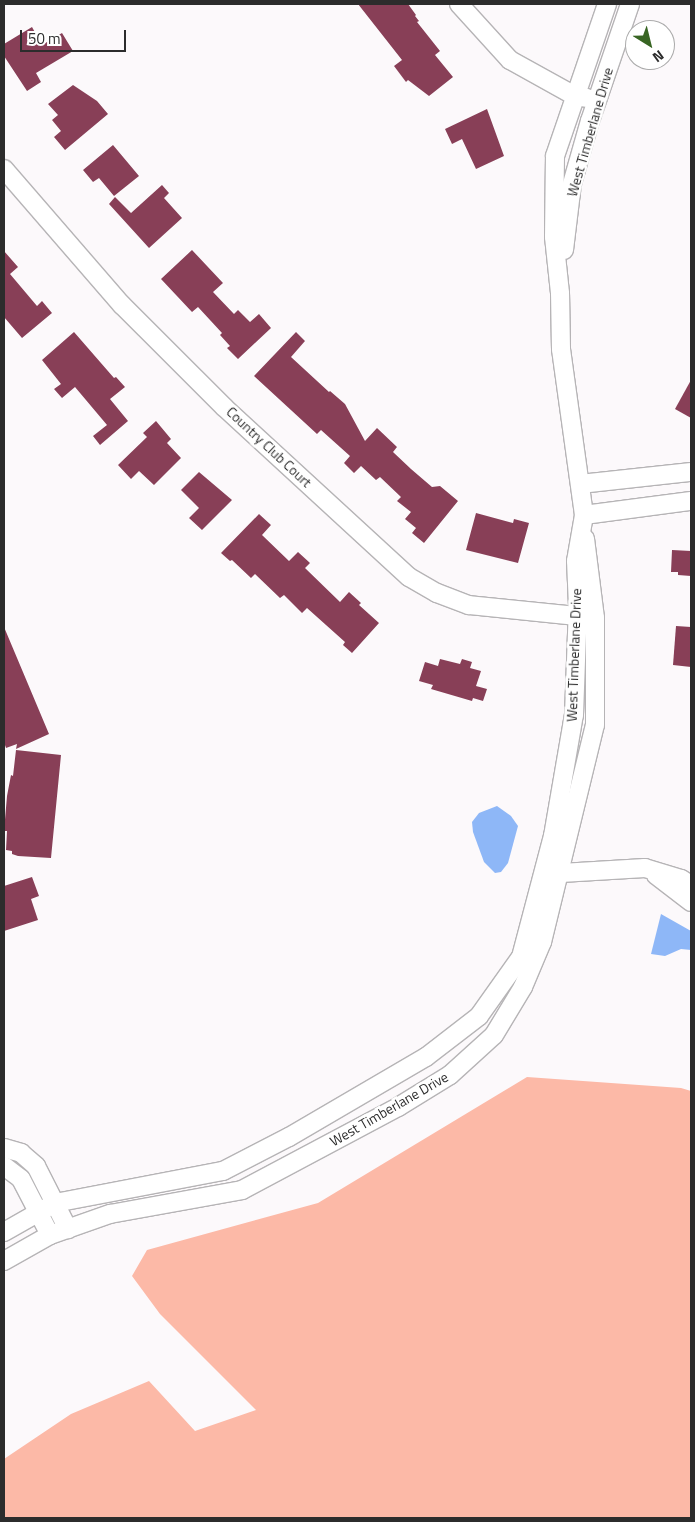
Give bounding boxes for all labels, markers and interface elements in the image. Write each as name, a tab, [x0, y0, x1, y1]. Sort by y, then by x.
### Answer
scale bar	[22, 20, 129, 52]
north arrow	[625, 20, 675, 70]
text: 50 m	[28, 27, 61, 50]
text: N	[648, 45, 669, 68]
street label: West Timberlane Drive	[564, 65, 616, 199]
street label: Country Club Court	[223, 403, 315, 491]
street label: West Timberlane Drive	[563, 588, 585, 722]
street label: West Timberlane Drive	[327, 1068, 451, 1150]

